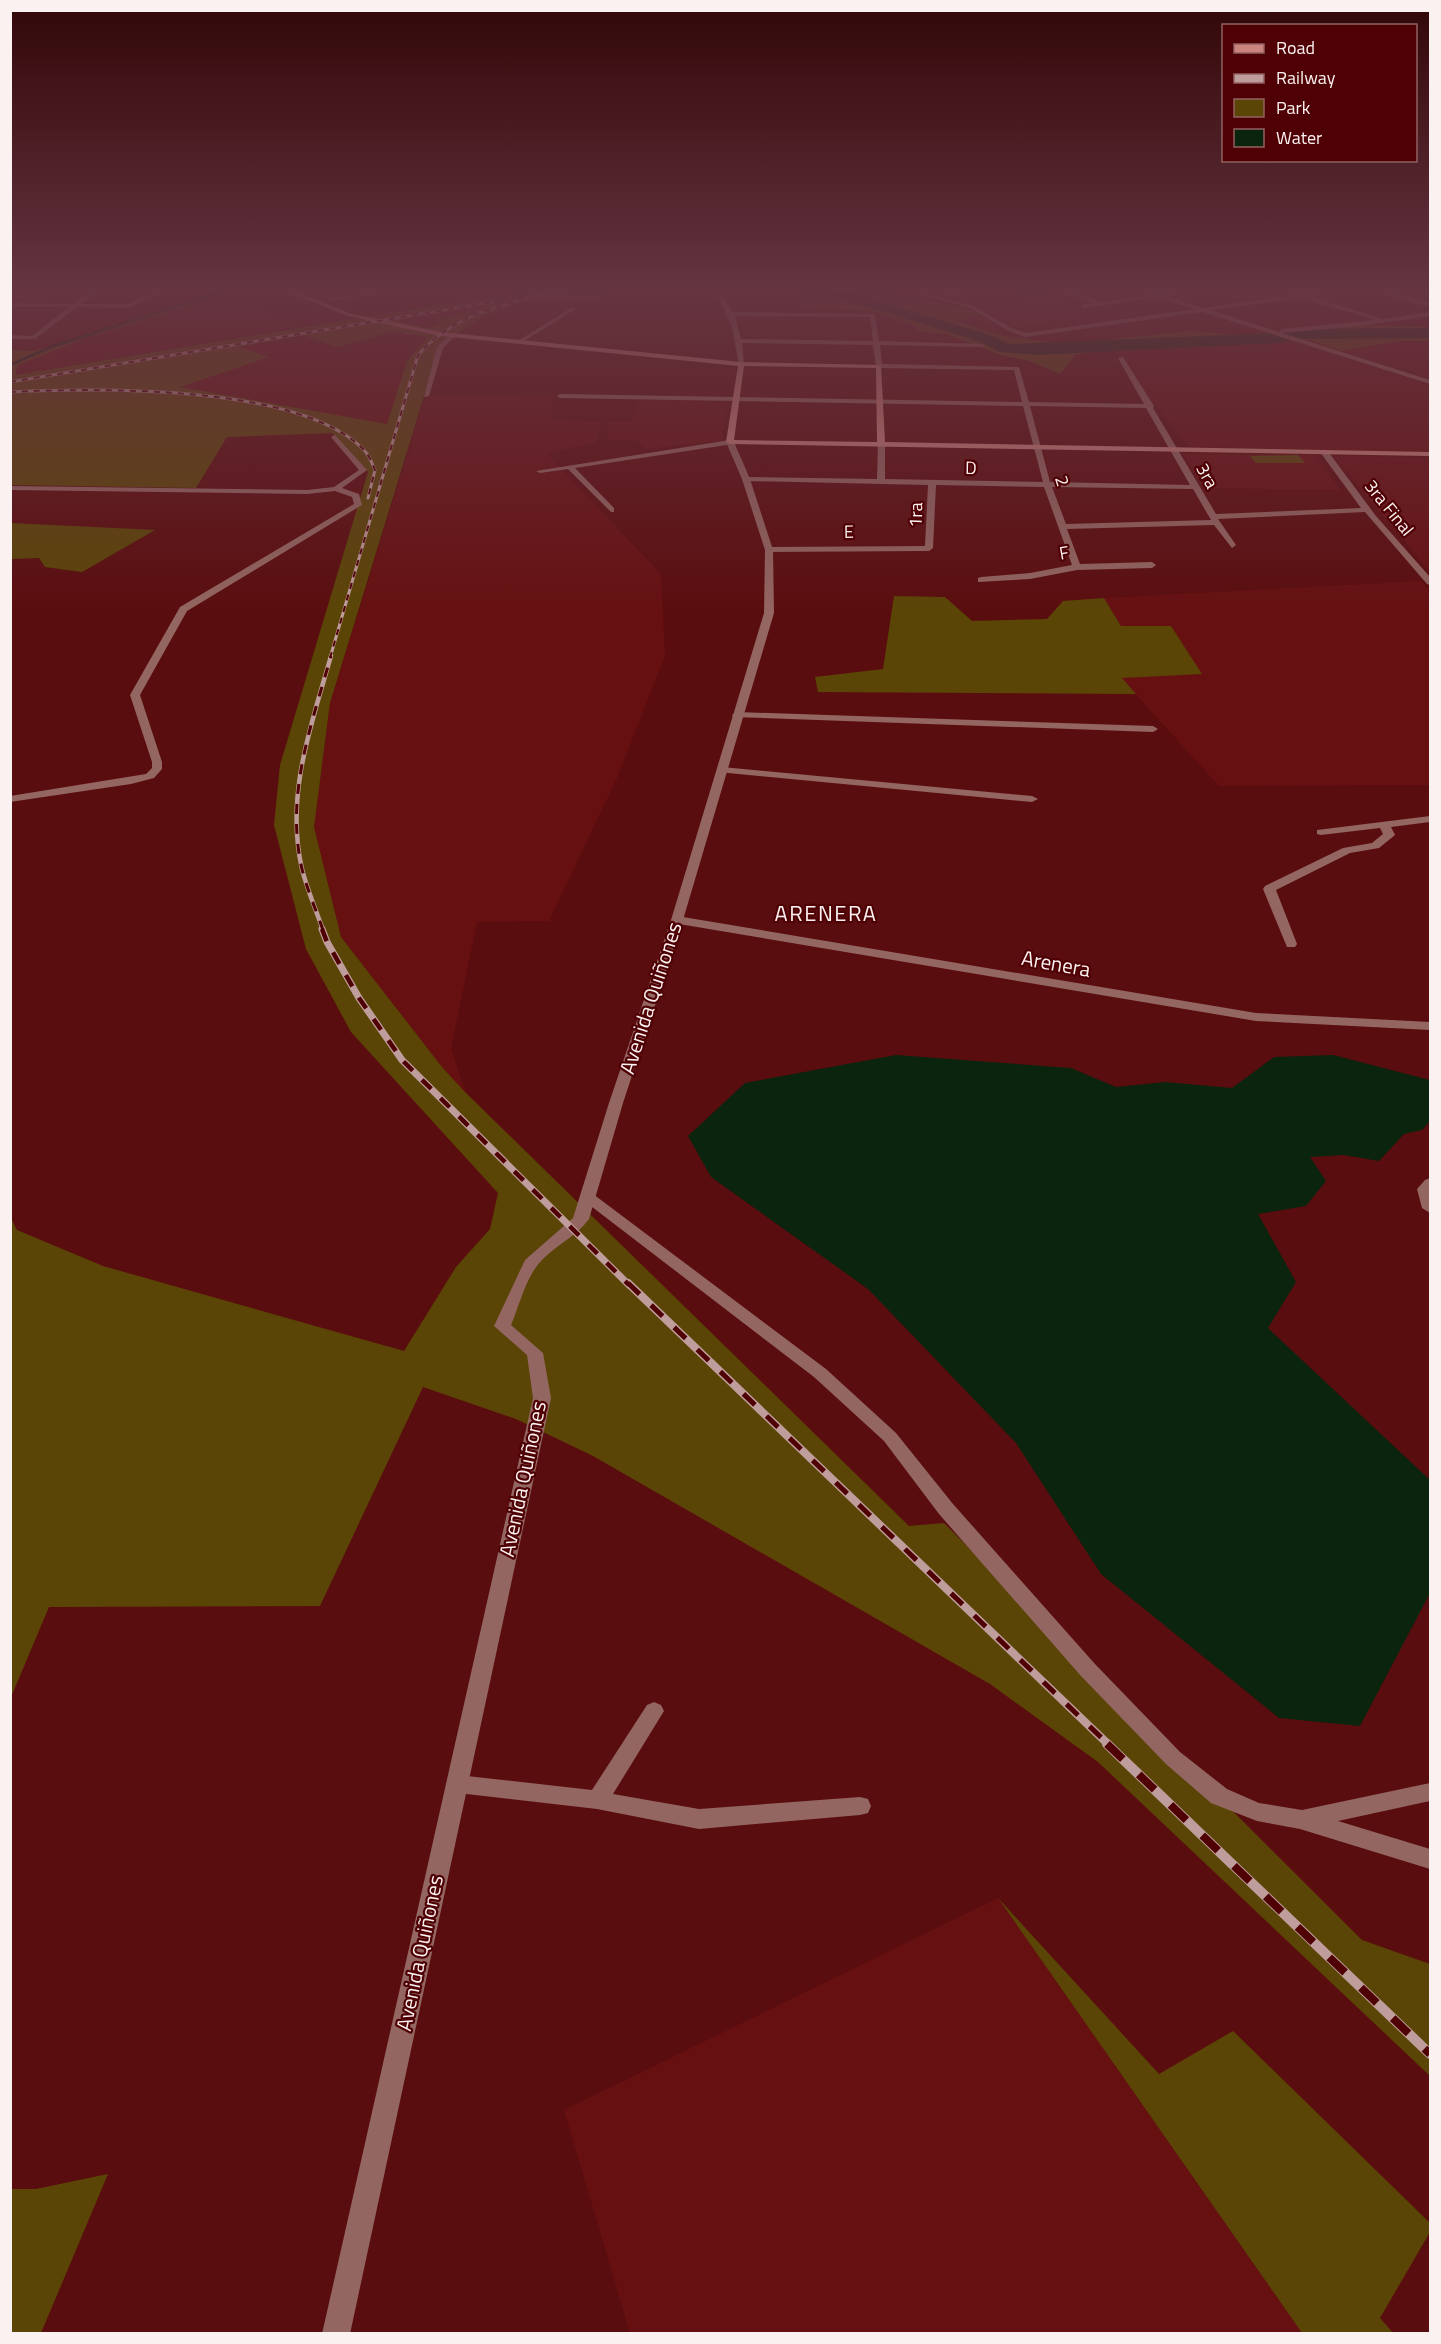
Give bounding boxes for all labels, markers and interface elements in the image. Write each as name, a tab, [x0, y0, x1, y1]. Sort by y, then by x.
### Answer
legend	[1222, 24, 1417, 162]
text: Road	[1276, 34, 1315, 61]
text: Railway	[1276, 64, 1336, 91]
text: Park	[1276, 94, 1311, 121]
text: Water	[1276, 124, 1322, 151]
street label: D	[965, 454, 977, 481]
street label: 3ra	[1189, 458, 1225, 493]
street label: 2	[1048, 472, 1077, 490]
street label: 3ra Final	[1358, 474, 1421, 542]
street label: 1ra	[902, 502, 929, 528]
street label: E	[844, 518, 854, 545]
street label: F	[1057, 538, 1071, 567]
district label: ARENERA	[775, 896, 877, 930]
street label: Avenida Quiñones	[610, 917, 690, 1078]
street label: Arenera	[1019, 941, 1094, 985]
street label: Avenida Quiñones	[490, 1398, 554, 1560]
street label: Avenida Quiñones	[387, 1872, 451, 2034]

